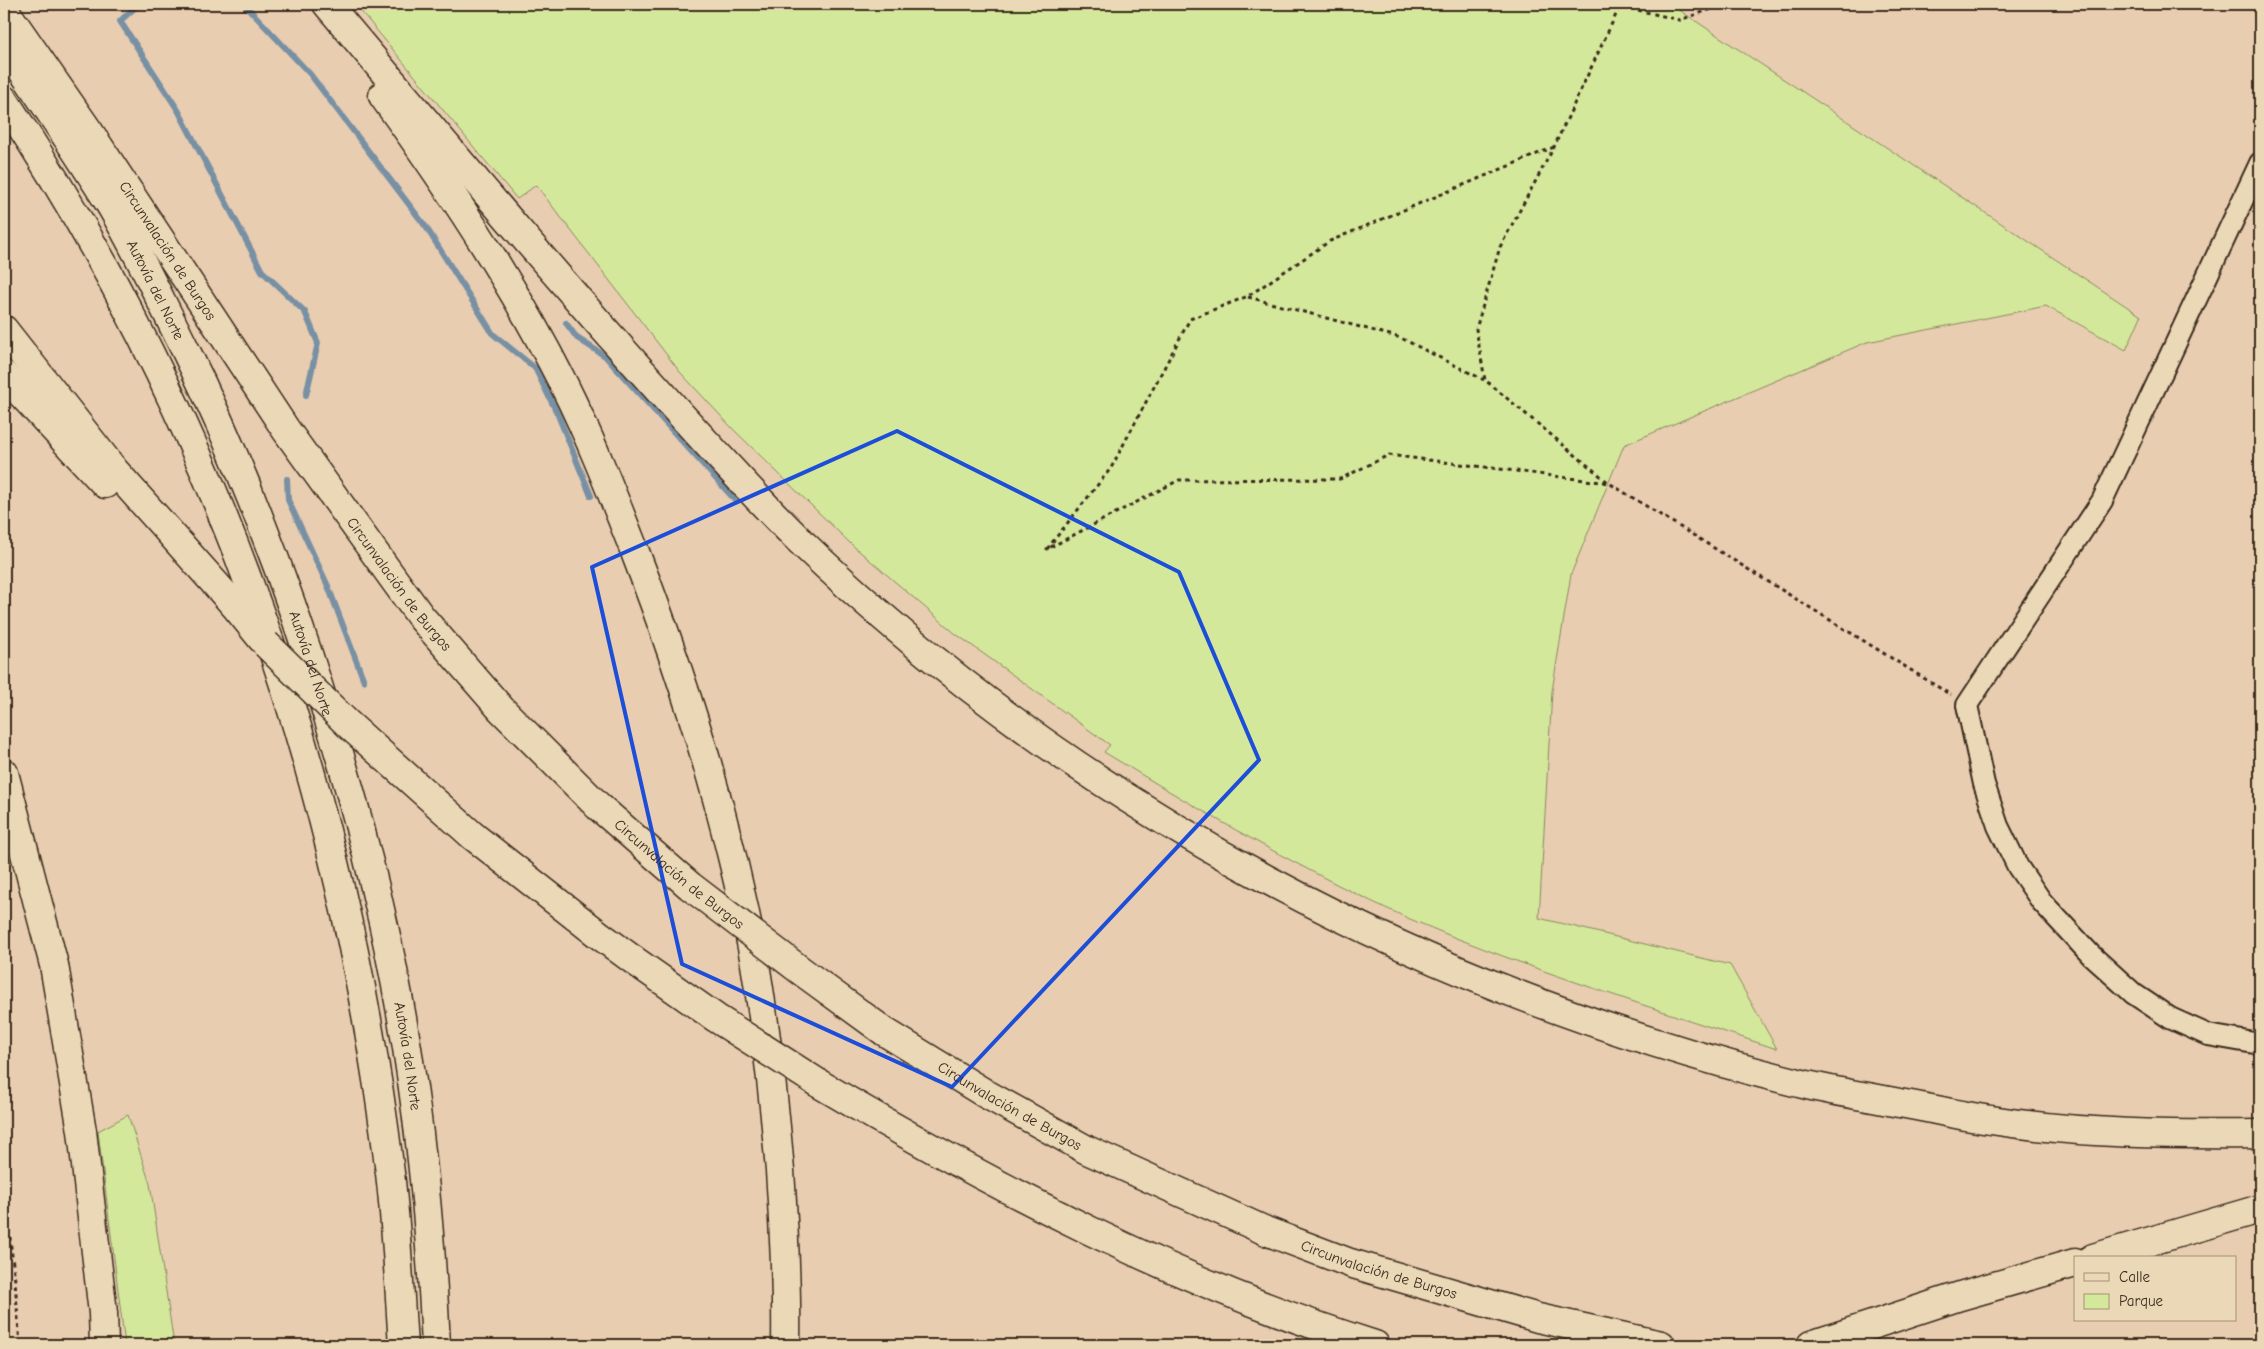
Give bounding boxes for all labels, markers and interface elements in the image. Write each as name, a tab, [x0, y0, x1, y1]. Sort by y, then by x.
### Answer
street label: Circunvalación de Burgos	[115, 178, 220, 324]
street label: Autovía del Norte	[123, 237, 188, 343]
street label: Circunvalación de Burgos	[343, 514, 455, 655]
street label: Autovía del Norte	[285, 609, 336, 719]
street label: Circunvalación de Burgos	[611, 815, 748, 933]
street label: Autovía del Norte	[390, 1000, 425, 1112]
street label: Circunvalación de Burgos	[934, 1058, 1085, 1154]
street label: Circunvalación de Burgos	[1298, 1236, 1459, 1303]
legend	[2074, 1256, 2236, 1322]
text: Calle	[2119, 1268, 2151, 1286]
text: Parque	[2119, 1292, 2164, 1310]

